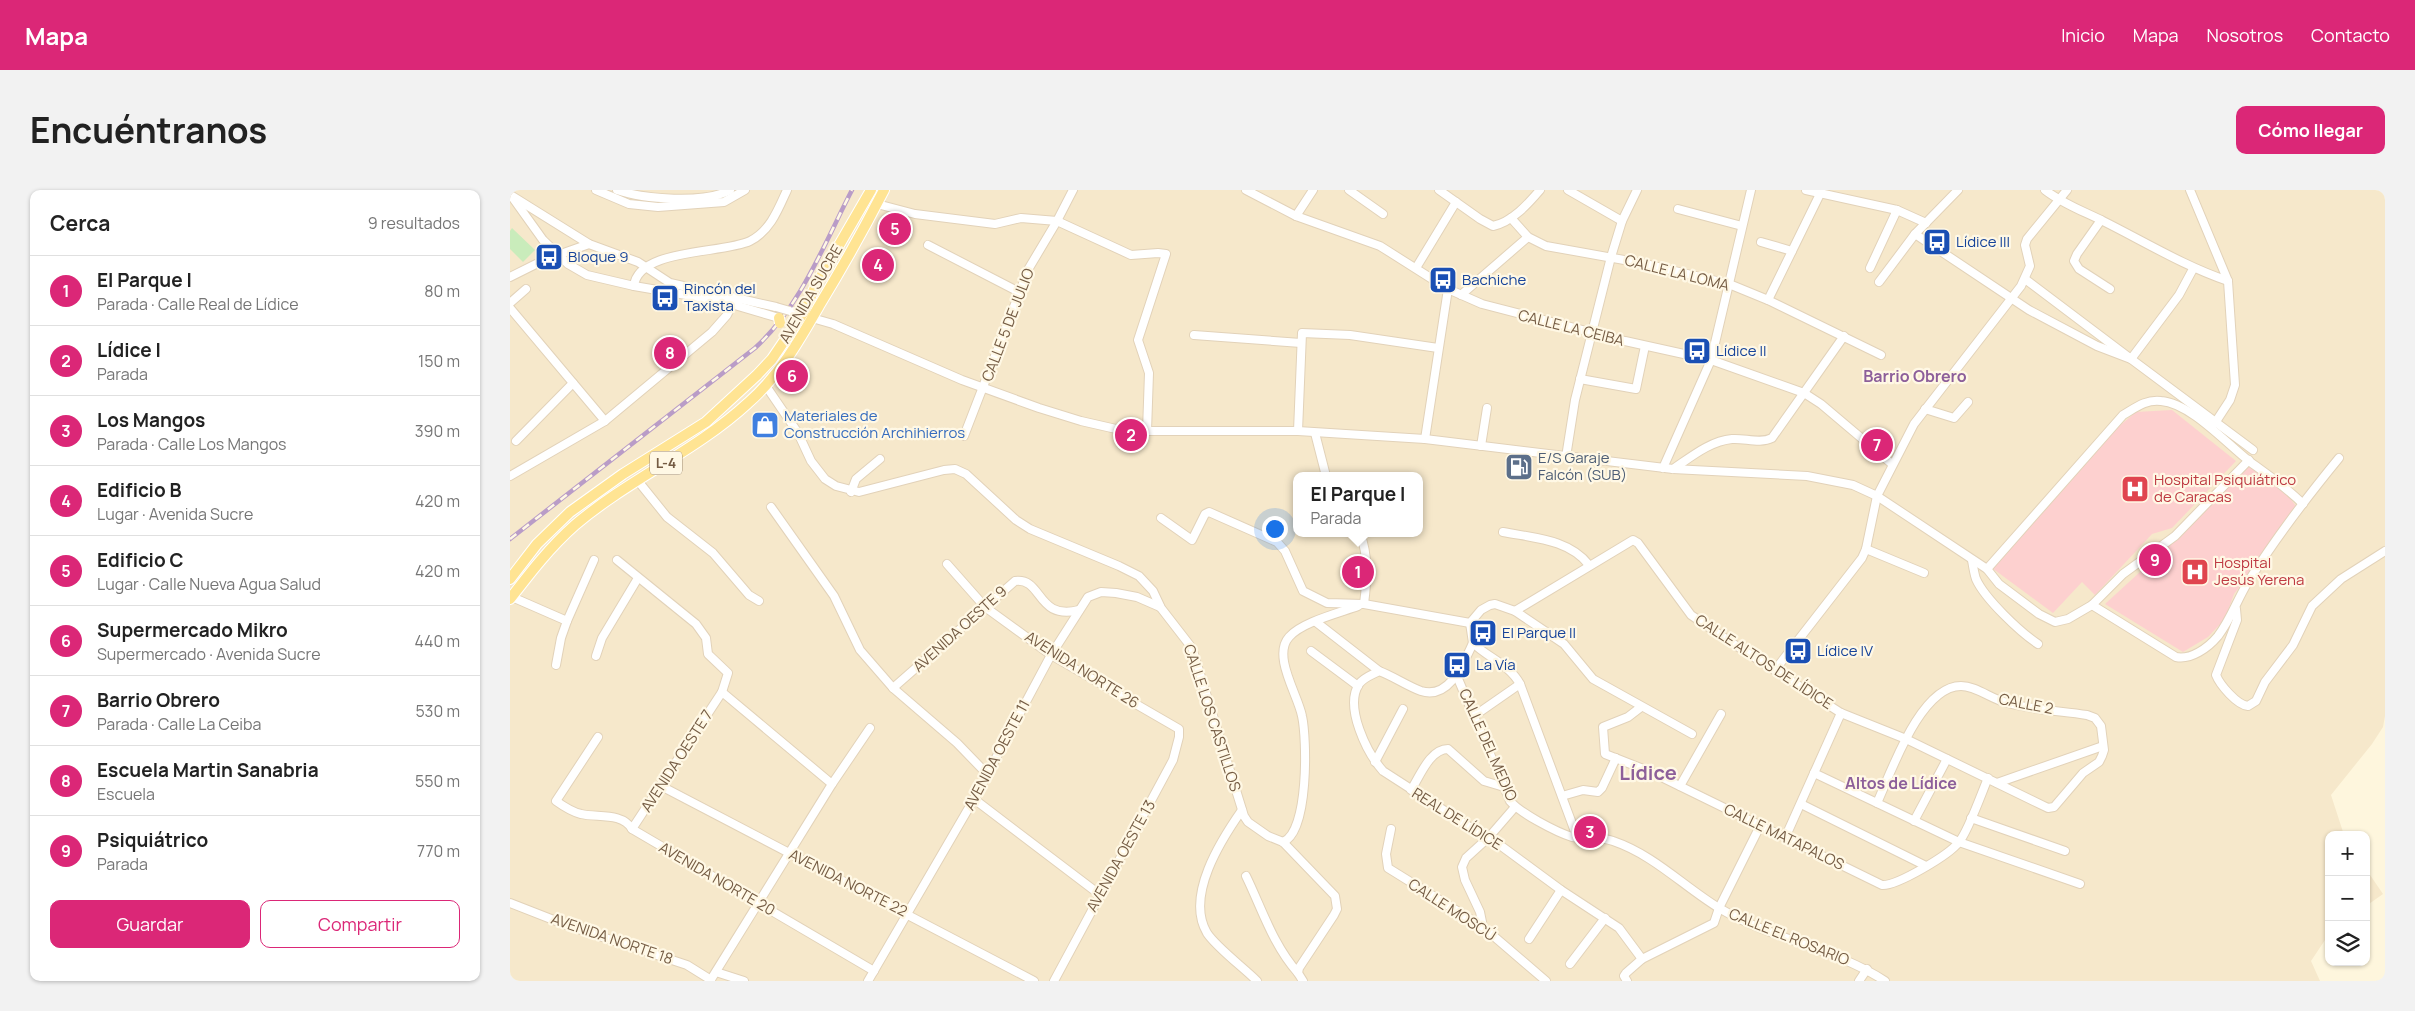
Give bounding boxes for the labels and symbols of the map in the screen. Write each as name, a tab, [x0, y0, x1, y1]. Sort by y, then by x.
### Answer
pin: 5	[879, 210, 911, 248]
bus stop icon: Lídice III	[1922, 227, 1952, 257]
place label: Lídice III	[1956, 231, 2010, 252]
street label: AVENIDA SUCRE	[774, 241, 847, 347]
bus stop icon: Bloque 9	[534, 242, 564, 272]
place label: Bloque 9	[568, 246, 628, 267]
pin: 4	[862, 246, 894, 284]
street label: CALLE LA LOMA	[1623, 249, 1732, 296]
street label: CALLE 5 DE JULIO	[976, 265, 1039, 384]
bus stop icon: Bachiche	[1428, 265, 1458, 295]
place label: Bachiche	[1462, 269, 1526, 290]
place label: Rincón del Taxista	[684, 278, 756, 316]
bus stop icon: Rincón del Taxista	[650, 283, 680, 313]
street label: CALLE LA CEIBA	[1516, 304, 1627, 351]
pin: 8	[654, 334, 686, 372]
bus stop icon: Lídice II	[1682, 336, 1712, 366]
place label: Lídice II	[1716, 340, 1766, 361]
pin: 6	[776, 357, 808, 395]
district label: Barrio Obrero	[1863, 365, 1967, 387]
place label: Materiales de Construcción Archihierros	[784, 405, 965, 443]
shop icon: Materiales de Construcción Archihierros	[750, 410, 780, 440]
pin: 2	[1115, 416, 1147, 454]
pin: 7	[1861, 426, 1893, 464]
place label: E/S Garaje Falcón (SUB)	[1538, 447, 1627, 485]
road number: L-4	[650, 452, 682, 474]
fuel station icon: E/S Garaje Falcón (SUB)	[1504, 452, 1534, 482]
place label: Hospital Psiquiátrico de Caracas	[2154, 469, 2296, 507]
hospital icon: Hospital Psiquiátrico de Caracas	[2120, 474, 2150, 504]
your location	[1262, 516, 1288, 542]
pin: 9	[2139, 541, 2171, 579]
place label: Hospital Jesús Yerena	[2214, 552, 2304, 590]
pin: 1	[1342, 553, 1374, 591]
hospital icon: Hospital Jesús Yerena	[2180, 557, 2210, 587]
street label: AVENIDA OESTE 9	[908, 581, 1011, 677]
street label: CALLE ALTOS DE LÍDICE	[1691, 609, 1837, 714]
bus stop icon: El Parque II	[1468, 618, 1498, 648]
place label: El Parque II	[1502, 622, 1576, 643]
street label: AVENIDA NORTE 26	[1021, 626, 1143, 713]
bus stop icon: Lídice IV	[1783, 636, 1813, 666]
place label: Lídice IV	[1817, 640, 1873, 661]
street label: CALLE LOS CASTILLOS	[1179, 642, 1246, 794]
bus stop icon: La Vía	[1442, 650, 1472, 680]
place label: La Vía	[1476, 654, 1516, 675]
street label: CALLE DEL MEDIO	[1454, 685, 1523, 804]
street label: CALLE 2	[1997, 688, 2055, 719]
street label: AVENIDA OESTE 11	[959, 696, 1035, 814]
street label: AVENIDA OESTE 7	[636, 705, 718, 816]
district label: Lídice	[1619, 759, 1677, 786]
district label: Altos de Lídice	[1845, 772, 1957, 794]
street label: REAL DE LÍDICE	[1408, 782, 1507, 855]
street label: AVENIDA OESTE 13	[1081, 796, 1160, 916]
street label: CALLE MATAPALOS	[1721, 798, 1848, 875]
pin: 3	[1574, 813, 1606, 851]
street label: AVENIDA NORTE 20	[655, 837, 779, 920]
street label: AVENIDA NORTE 22	[785, 844, 911, 921]
street label: CALLE MOSCÚ	[1404, 873, 1500, 946]
street label: CALLE EL ROSARIO	[1726, 903, 1853, 970]
street label: AVENIDA NORTE 18	[548, 908, 676, 969]

